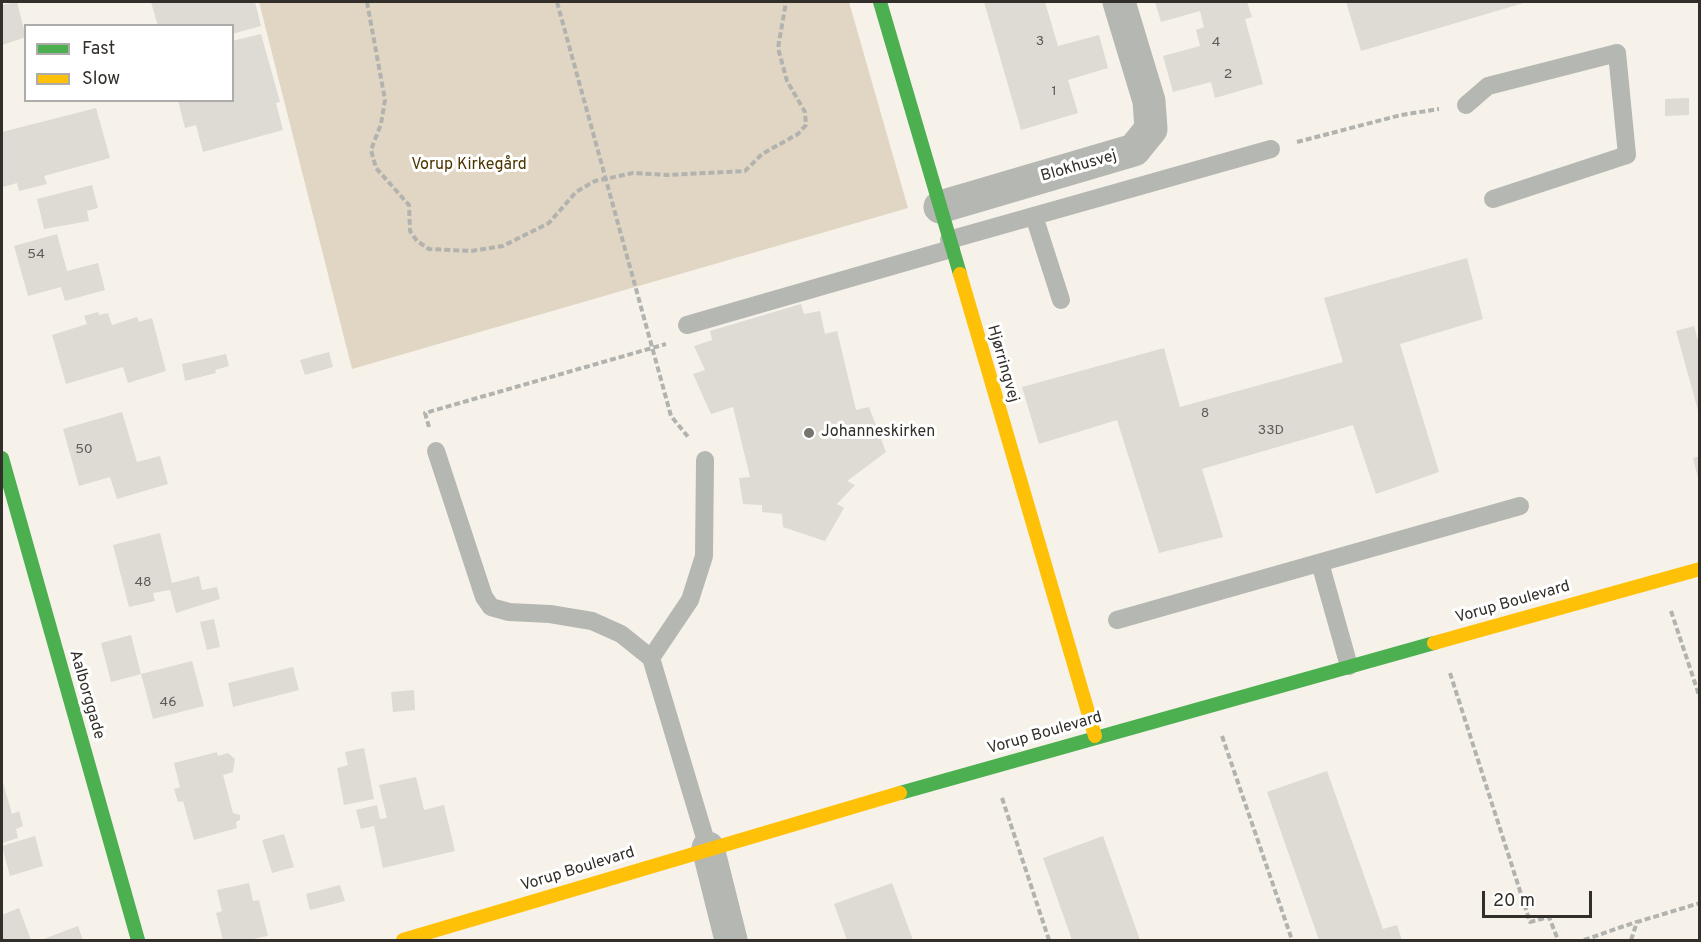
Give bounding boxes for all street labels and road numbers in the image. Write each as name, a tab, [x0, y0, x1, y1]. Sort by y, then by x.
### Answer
street label: Blokhusvej	[1039, 147, 1119, 187]
street label: Hjørringvej	[982, 323, 1022, 405]
street label: Vorup Boulevard	[1454, 577, 1572, 629]
street label: Aalborggade	[64, 648, 108, 742]
street label: Vorup Boulevard	[986, 708, 1104, 760]
street label: Vorup Boulevard	[519, 844, 637, 896]

